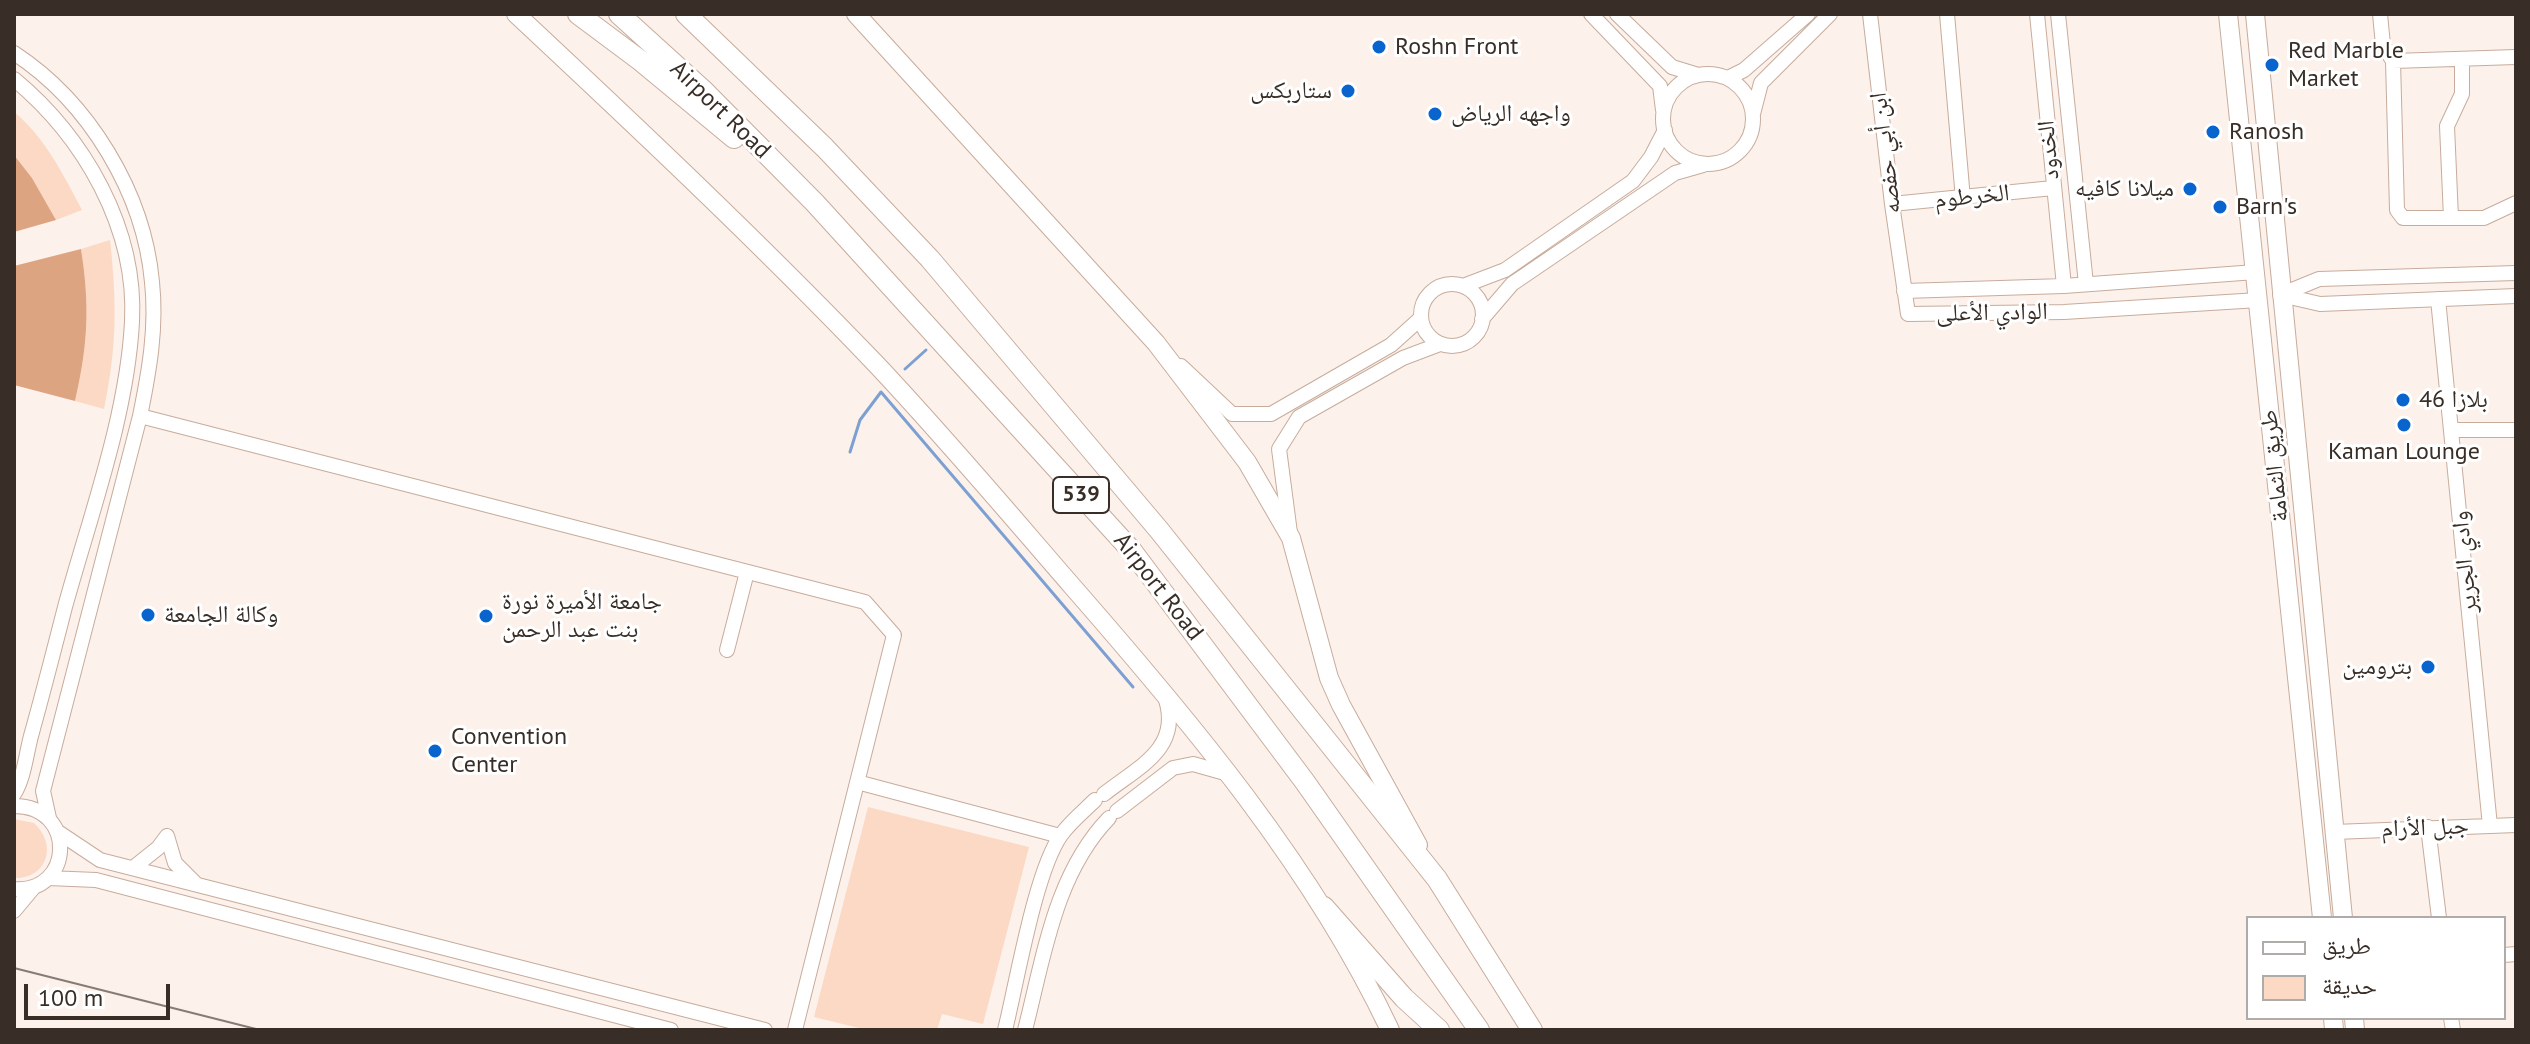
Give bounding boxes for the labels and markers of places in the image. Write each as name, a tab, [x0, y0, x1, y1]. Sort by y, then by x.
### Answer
place label: Roshn Front	[1395, 33, 1518, 61]
place label: Red Marble Market	[2288, 37, 2404, 93]
marker: Roshn Front	[1370, 38, 1388, 56]
marker: Red Marble Market	[2263, 56, 2281, 74]
place label: ستاربكس	[1250, 77, 1332, 105]
marker: ستاربكس	[1339, 82, 1357, 100]
place label: واجهه الرياض	[1451, 100, 1571, 128]
marker: واجهه الرياض	[1426, 105, 1444, 123]
place label: Ranosh	[2229, 118, 2304, 146]
marker: Ranosh	[2204, 123, 2222, 141]
place label: ميلانا كافيه	[2075, 175, 2174, 203]
marker: ميلانا كافيه	[2181, 180, 2199, 198]
place label: Barn's	[2236, 193, 2297, 221]
marker: Barn's	[2211, 198, 2229, 216]
place label: بلازا 46	[2419, 386, 2488, 414]
marker: بلازا 46	[2394, 391, 2412, 409]
marker: Kaman Lounge	[2395, 416, 2413, 434]
place label: Kaman Lounge	[2328, 438, 2480, 466]
place label: جامعة الأميرة نورة بنت عبد الرحمن	[502, 588, 662, 644]
place label: وكالة الجامعة	[164, 601, 278, 629]
marker: وكالة الجامعة	[139, 606, 157, 624]
marker: جامعة الأميرة نورة بنت عبد الرحمن	[477, 607, 495, 625]
place label: بترومين	[2342, 653, 2412, 681]
marker: بترومين	[2419, 658, 2437, 676]
place label: Convention Center	[451, 723, 567, 779]
marker: Convention Center	[426, 742, 444, 760]

